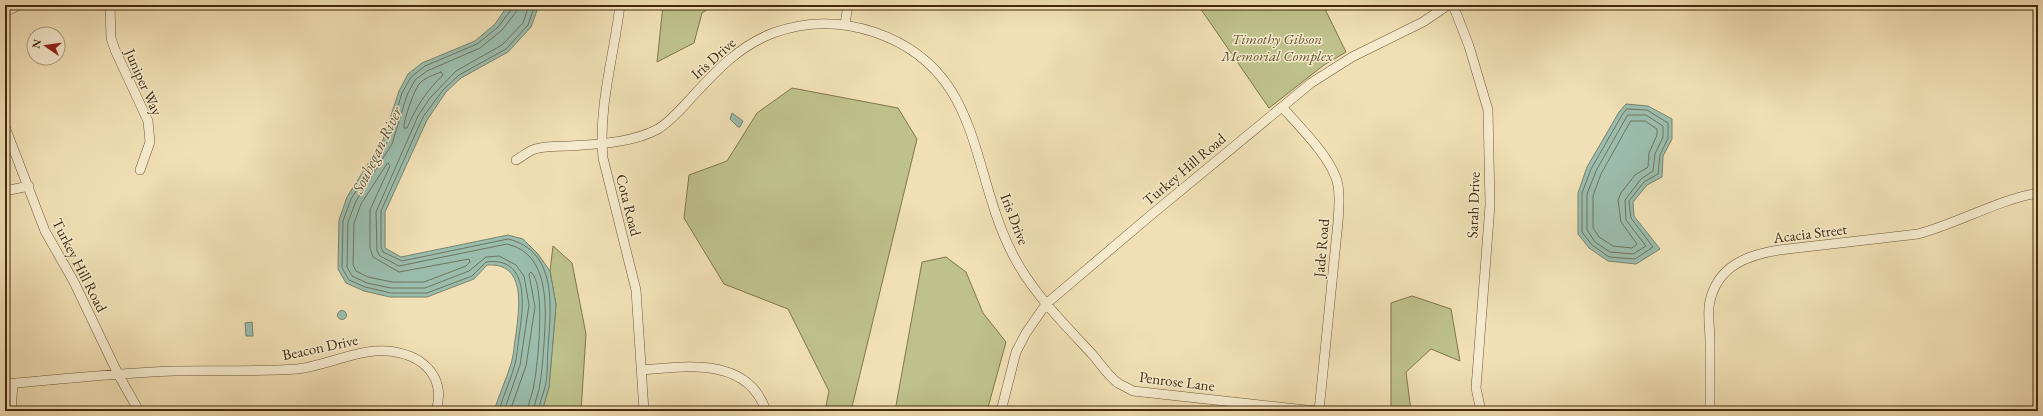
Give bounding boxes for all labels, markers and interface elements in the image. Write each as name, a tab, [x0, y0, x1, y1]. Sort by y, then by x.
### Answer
north arrow	[26, 26, 66, 66]
park label: Timothy Gibson Memorial Complex	[1220, 29, 1333, 65]
street label: Iris Drive	[687, 33, 739, 83]
text: N	[28, 38, 44, 50]
street label: Juniper Way	[120, 44, 167, 119]
water label: Souhegan River	[347, 102, 407, 198]
street label: Turkey Hill Road	[1139, 128, 1230, 209]
street label: Sarah Drive	[1462, 171, 1484, 239]
street label: Cota Road	[612, 172, 646, 238]
street label: Iris Drive	[997, 191, 1034, 248]
street label: Turkey Hill Road	[48, 215, 112, 315]
street label: Jade Road	[1309, 217, 1333, 280]
street label: Acacia Street	[1771, 219, 1848, 247]
street label: Beacon Drive	[280, 330, 360, 364]
street label: Penrose Lane	[1138, 367, 1216, 395]

